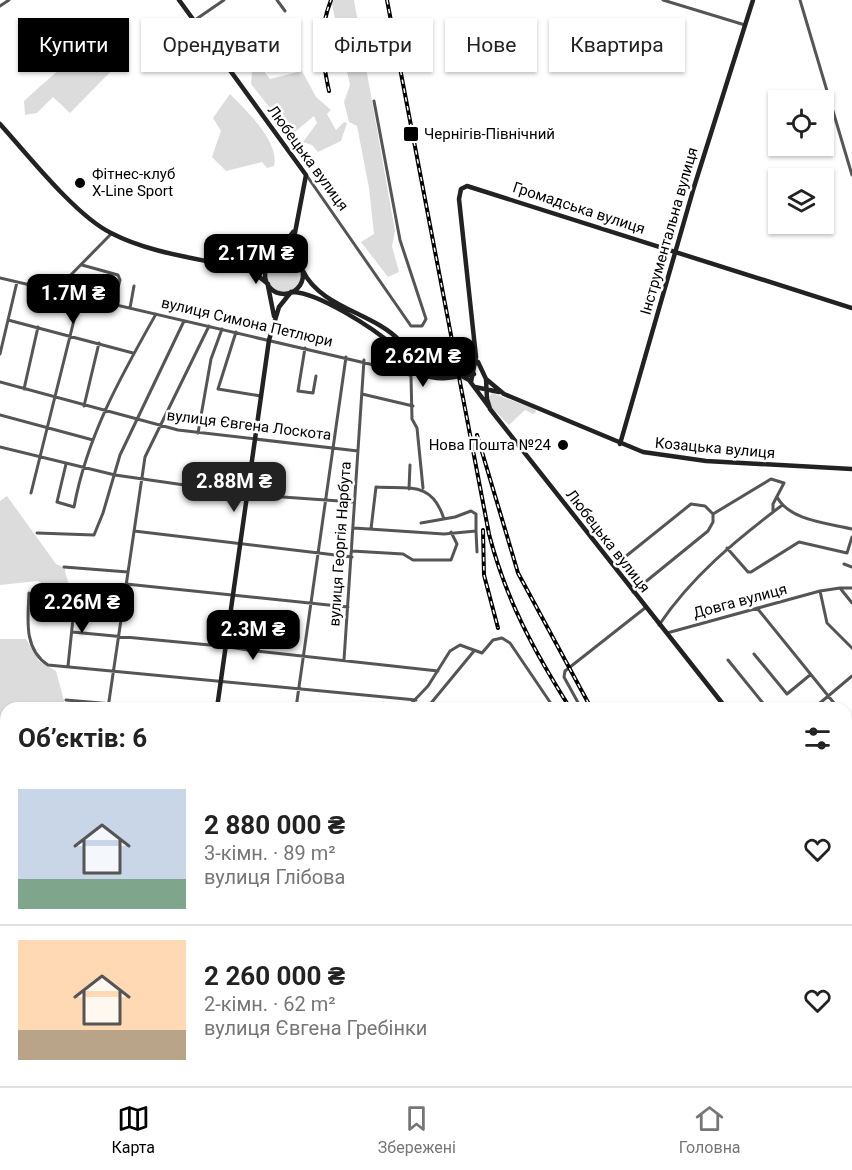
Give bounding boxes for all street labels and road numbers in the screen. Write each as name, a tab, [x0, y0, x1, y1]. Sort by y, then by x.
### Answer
street label: Любецька вулиця	[264, 102, 352, 214]
street label: Інструментальна вулиця	[636, 145, 702, 317]
street label: Громадська вулиця	[511, 178, 647, 238]
street label: вулиця Симона Петлюри	[160, 294, 334, 350]
street label: вулиця Євгена Лоскота	[166, 406, 332, 444]
street label: Козацька вулиця	[654, 434, 776, 462]
street label: вулиця Георгія Нарбута	[325, 461, 355, 627]
street label: Любецька вулиця	[562, 486, 654, 596]
street label: Довга вулиця	[691, 580, 789, 622]

